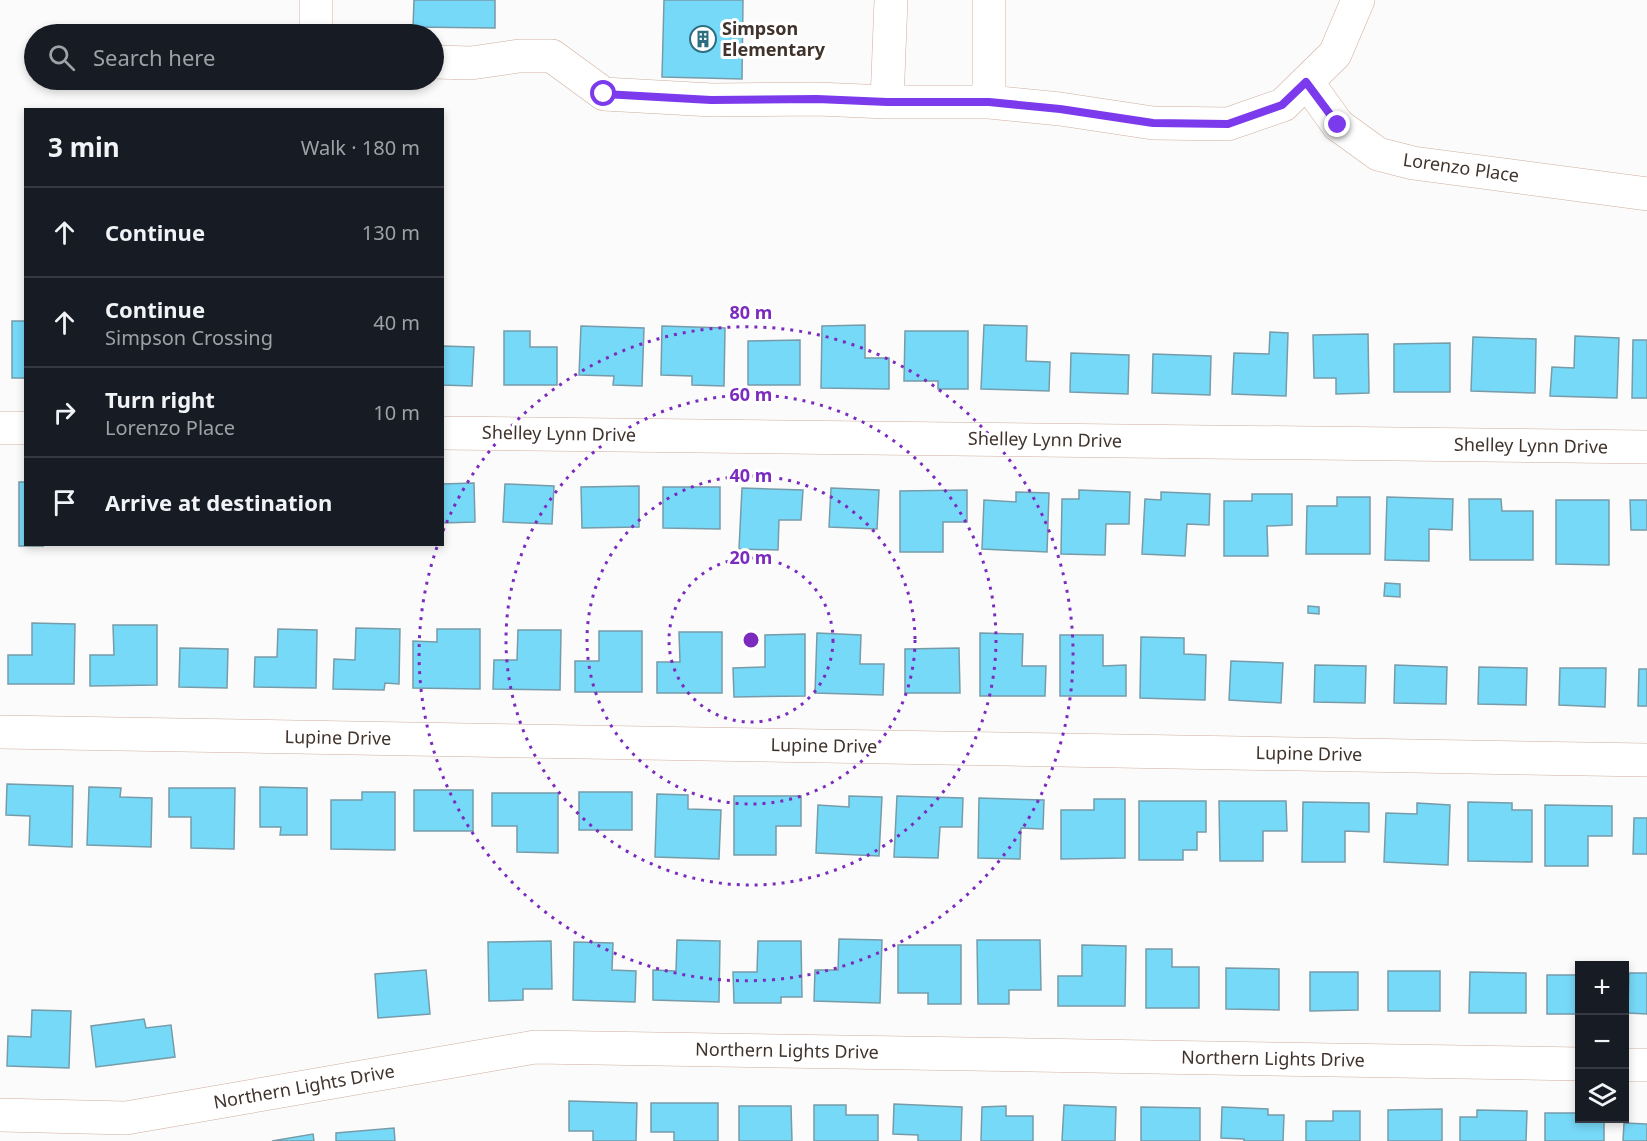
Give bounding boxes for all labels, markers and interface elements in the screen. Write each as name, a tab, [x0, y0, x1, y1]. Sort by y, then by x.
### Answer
place label: Simpson Elementary	[722, 16, 826, 61]
search box	[24, 24, 444, 90]
building icon: Simpson Elementary	[688, 24, 718, 54]
icon: search	[45, 41, 78, 74]
text: Search here	[93, 42, 215, 72]
route start	[590, 80, 616, 106]
route end	[1324, 111, 1350, 137]
text: 3 min	[48, 129, 120, 165]
text: Walk · 180 m	[301, 134, 420, 161]
street label: Lorenzo Place	[1401, 147, 1521, 187]
icon: ahead	[48, 216, 81, 249]
text: Continue	[105, 217, 205, 247]
text: 130 m	[362, 219, 420, 246]
text: Continue	[105, 294, 205, 324]
text: 80 m	[730, 300, 772, 324]
icon: ahead	[48, 306, 81, 339]
text: 40 m	[373, 309, 420, 336]
text: Simpson Crossing	[105, 324, 273, 351]
text: 60 m	[730, 382, 772, 406]
text: Turn right	[105, 384, 215, 414]
icon: right	[48, 396, 81, 429]
text: 10 m	[373, 399, 420, 426]
text: Lorenzo Place	[105, 414, 235, 441]
street label: Shelley Lynn Drive	[482, 420, 636, 446]
street label: Shelley Lynn Drive	[968, 426, 1122, 452]
street label: Shelley Lynn Drive	[1454, 432, 1608, 458]
text: 40 m	[730, 463, 772, 487]
icon: arrive	[48, 486, 81, 519]
text: Arrive at destination	[105, 487, 332, 517]
text: 20 m	[730, 545, 772, 569]
centre of rings	[741, 630, 761, 650]
street label: Lupine Drive	[284, 724, 392, 750]
street label: Lupine Drive	[770, 732, 878, 758]
street label: Lupine Drive	[1255, 740, 1363, 766]
map controls	[1575, 961, 1629, 1123]
button: +	[1575, 961, 1629, 1015]
button: −	[1575, 1015, 1629, 1069]
street label: Northern Lights Drive	[695, 1036, 879, 1064]
street label: Northern Lights Drive	[1181, 1044, 1365, 1072]
street label: Northern Lights Drive	[211, 1058, 396, 1114]
button: layers	[1575, 1069, 1629, 1123]

